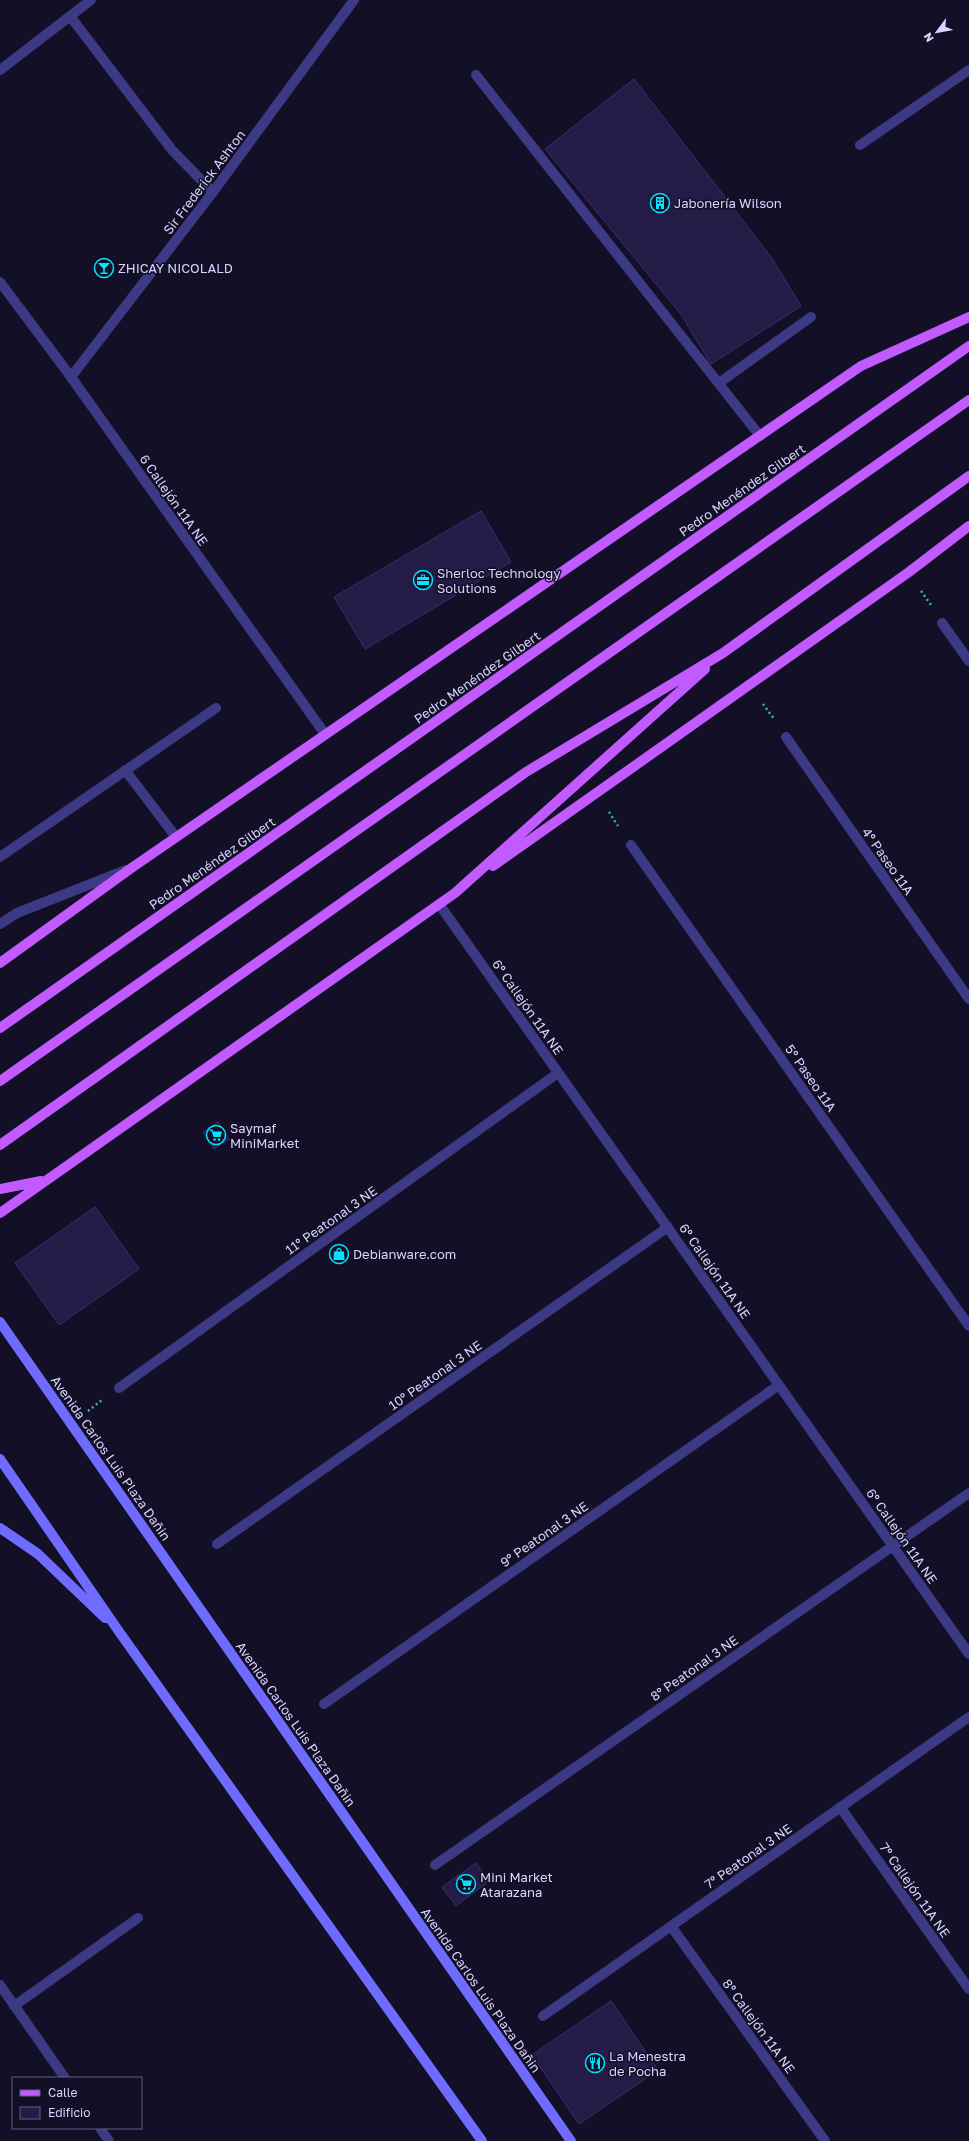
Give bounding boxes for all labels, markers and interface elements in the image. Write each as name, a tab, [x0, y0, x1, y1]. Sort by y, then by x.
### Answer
north arrow	[917, 12, 957, 52]
text: N	[920, 31, 936, 45]
street label: Sir Frederick Ashton	[160, 127, 248, 237]
building icon: Jabonería Wilson	[649, 192, 671, 214]
place label: Jabonería Wilson	[674, 195, 782, 211]
bar icon: ZHICAY NICOLALD	[93, 257, 115, 279]
place label: ZHICAY NICOLALD	[118, 260, 233, 276]
street label: Pedro Menéndez Gilbert	[676, 440, 808, 540]
street label: 6 Callejón 11A NE	[136, 451, 212, 549]
place label: Sherloc Technology Solutions	[437, 565, 561, 596]
office icon: Sherloc Technology Solutions	[412, 569, 434, 591]
street label: Pedro Menéndez Gilbert	[411, 627, 543, 727]
street label: Pedro Menéndez Gilbert	[146, 813, 278, 913]
street label: 4º Paseo 11A	[859, 824, 917, 898]
street label: 6º Callejón 11A NE	[489, 956, 567, 1058]
street label: 5º Paseo 11A	[782, 1041, 840, 1115]
place label: Saymaf MiniMarket	[230, 1120, 300, 1151]
supermarket icon: Saymaf MiniMarket	[205, 1124, 227, 1146]
street label: 11º Peatonal 3 NE	[282, 1182, 380, 1258]
street label: 6º Callejón 11A NE	[676, 1220, 754, 1322]
shop icon: Debianware.com	[328, 1243, 350, 1265]
place label: Debianware.com	[353, 1246, 456, 1262]
street label: 10º Peatonal 3 NE	[385, 1337, 485, 1413]
street label: Avenida Carlos Luis Plaza Dañin	[48, 1372, 174, 1544]
street label: 6º Callejón 11A NE	[863, 1485, 941, 1587]
street label: 9º Peatonal 3 NE	[497, 1498, 591, 1570]
street label: 8º Peatonal 3 NE	[647, 1632, 741, 1704]
street label: Avenida Carlos Luis Plaza Dañin	[233, 1638, 359, 1810]
street label: 7º Peatonal 3 NE	[701, 1820, 795, 1892]
street label: 7º Callejón 11A NE	[876, 1840, 954, 1940]
place label: Mini Market Atarazana	[480, 1869, 553, 1900]
supermarket icon: Mini Market Atarazana	[455, 1873, 477, 1895]
street label: Avenida Carlos Luis Plaza Dañin	[418, 1904, 544, 2076]
street label: 8º Callejón 11A NE	[719, 1976, 799, 2076]
place label: La Menestra de Pocha	[609, 2048, 686, 2079]
restaurant icon: La Menestra de Pocha	[584, 2052, 606, 2074]
legend	[12, 2077, 142, 2129]
text: Calle	[48, 2085, 78, 2100]
text: Edificio	[48, 2105, 90, 2120]

